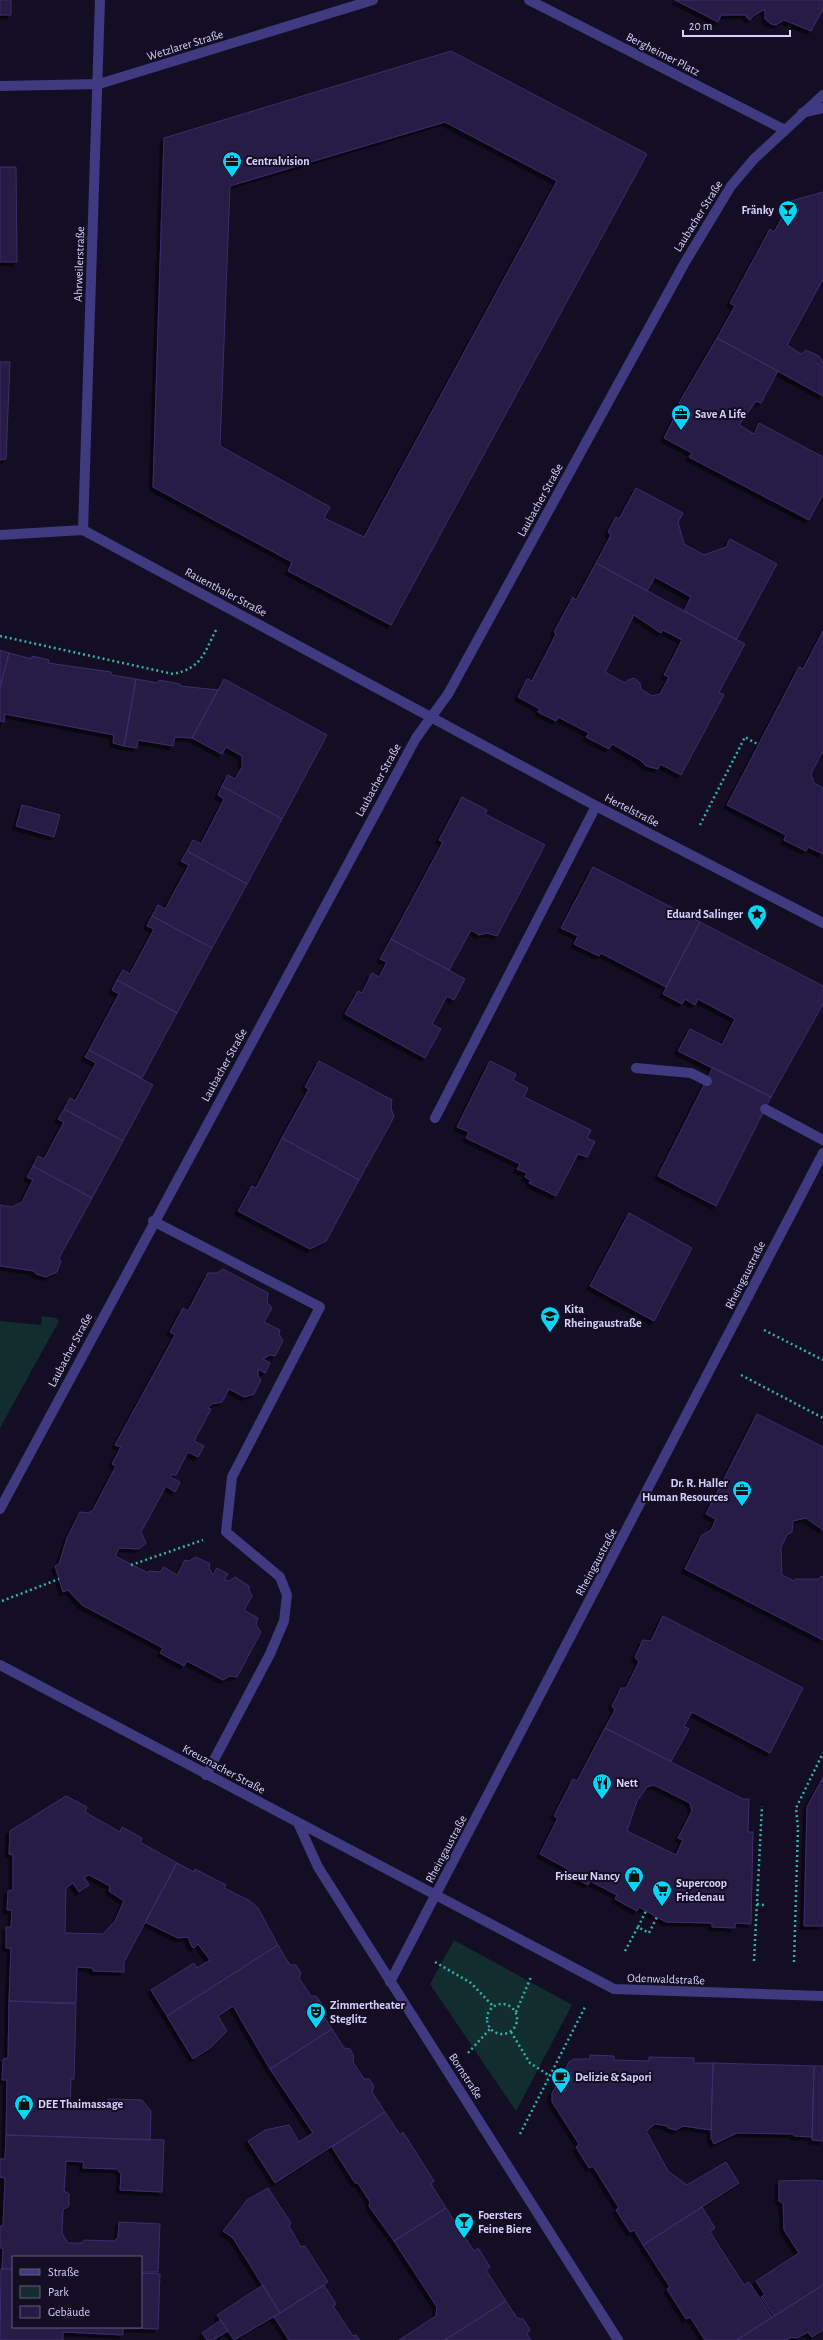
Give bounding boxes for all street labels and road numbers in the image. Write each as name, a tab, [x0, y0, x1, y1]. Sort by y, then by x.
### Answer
street label: Wetzlarer Straße	[145, 28, 225, 62]
street label: Bergheimer Platz	[624, 30, 702, 78]
street label: Laubacher Straße	[671, 178, 725, 254]
street label: Ahrweilerstraße	[72, 226, 86, 302]
street label: Laubacher Straße	[515, 461, 565, 539]
street label: Rauenthaler Straße	[183, 565, 269, 619]
street label: Laubacher Straße	[353, 741, 403, 819]
street label: Hertelstraße	[603, 791, 661, 829]
street label: Laubacher Straße	[199, 1026, 249, 1104]
street label: Rheingaustraße	[723, 1239, 767, 1311]
street label: Laubacher Straße	[46, 1311, 94, 1389]
street label: Rheingaustraße	[573, 1526, 619, 1598]
street label: Kreuznacher Straße	[181, 1742, 267, 1796]
street label: Rheingaustraße	[423, 1813, 469, 1885]
street label: Odenwaldstraße	[627, 1972, 705, 1986]
street label: Bornstraße	[447, 2051, 485, 2101]

